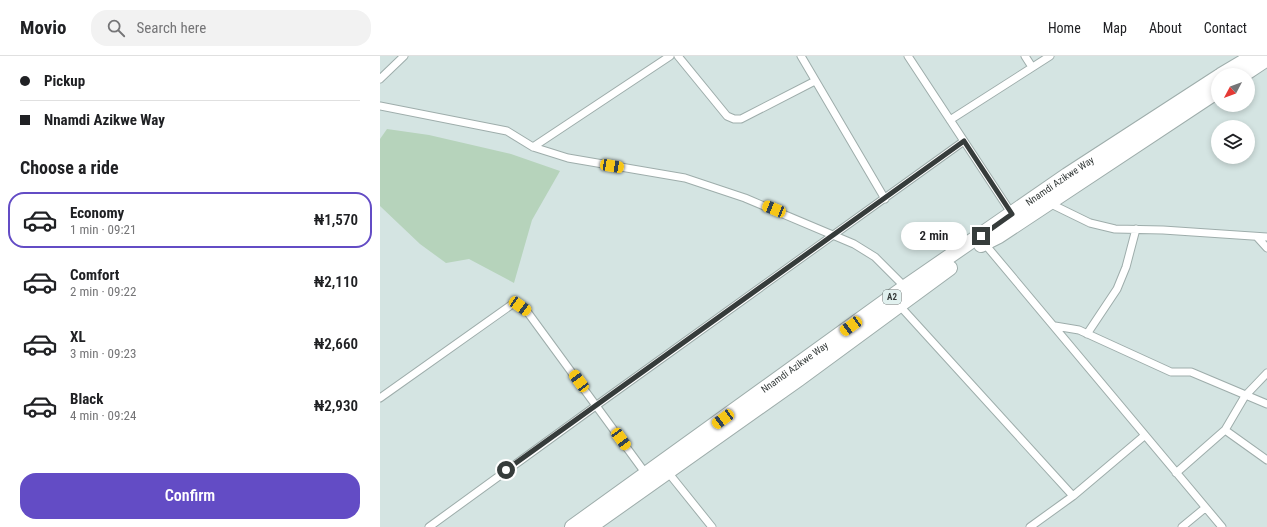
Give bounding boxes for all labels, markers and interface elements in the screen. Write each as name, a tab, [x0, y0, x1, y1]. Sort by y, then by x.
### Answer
search box	[91, 10, 371, 46]
text: Movio	[20, 16, 67, 39]
icon: search	[105, 17, 127, 39]
text: Search here	[137, 19, 206, 37]
text: Home	[1048, 20, 1081, 36]
text: Map	[1103, 20, 1127, 36]
text: About	[1149, 20, 1182, 36]
text: Contact	[1204, 20, 1247, 36]
north arrow	[1211, 68, 1255, 112]
map controls	[1211, 68, 1255, 164]
text: Pickup	[44, 72, 85, 90]
text: Nnamdi Azikwe Way	[44, 111, 165, 129]
button: layers	[1211, 120, 1255, 164]
street label: Nnamdi Azikwe Way	[1023, 154, 1096, 208]
text: Choose a ride	[20, 157, 119, 178]
car	[599, 158, 625, 174]
car	[761, 199, 787, 219]
icon: car	[22, 202, 58, 238]
text: Economy	[70, 204, 124, 222]
text: ₦1,570	[314, 211, 358, 229]
text: 1 min · 09:21	[70, 222, 136, 237]
callout: 2 min	[901, 222, 967, 250]
route end	[972, 227, 990, 245]
text: 2 min	[920, 228, 948, 243]
icon: car	[22, 264, 58, 300]
text: Comfort	[70, 266, 119, 284]
text: ₦2,110	[314, 273, 358, 291]
text: 2 min · 09:22	[70, 284, 136, 299]
road number: A2	[883, 290, 901, 304]
car	[507, 294, 533, 318]
car	[838, 314, 864, 338]
icon: car	[22, 326, 58, 362]
text: XL	[70, 328, 86, 346]
text: ₦2,660	[314, 335, 358, 353]
street label: Nnamdi Azikwe Way	[759, 339, 830, 395]
text: 3 min · 09:23	[70, 346, 136, 361]
car	[567, 368, 591, 394]
icon: car	[22, 388, 58, 424]
text: Black	[70, 390, 103, 408]
text: ₦2,930	[314, 397, 358, 415]
car	[710, 407, 736, 431]
text: 4 min · 09:24	[70, 408, 136, 423]
car	[609, 426, 633, 452]
route start	[497, 461, 515, 479]
button: Confirm	[20, 473, 360, 519]

